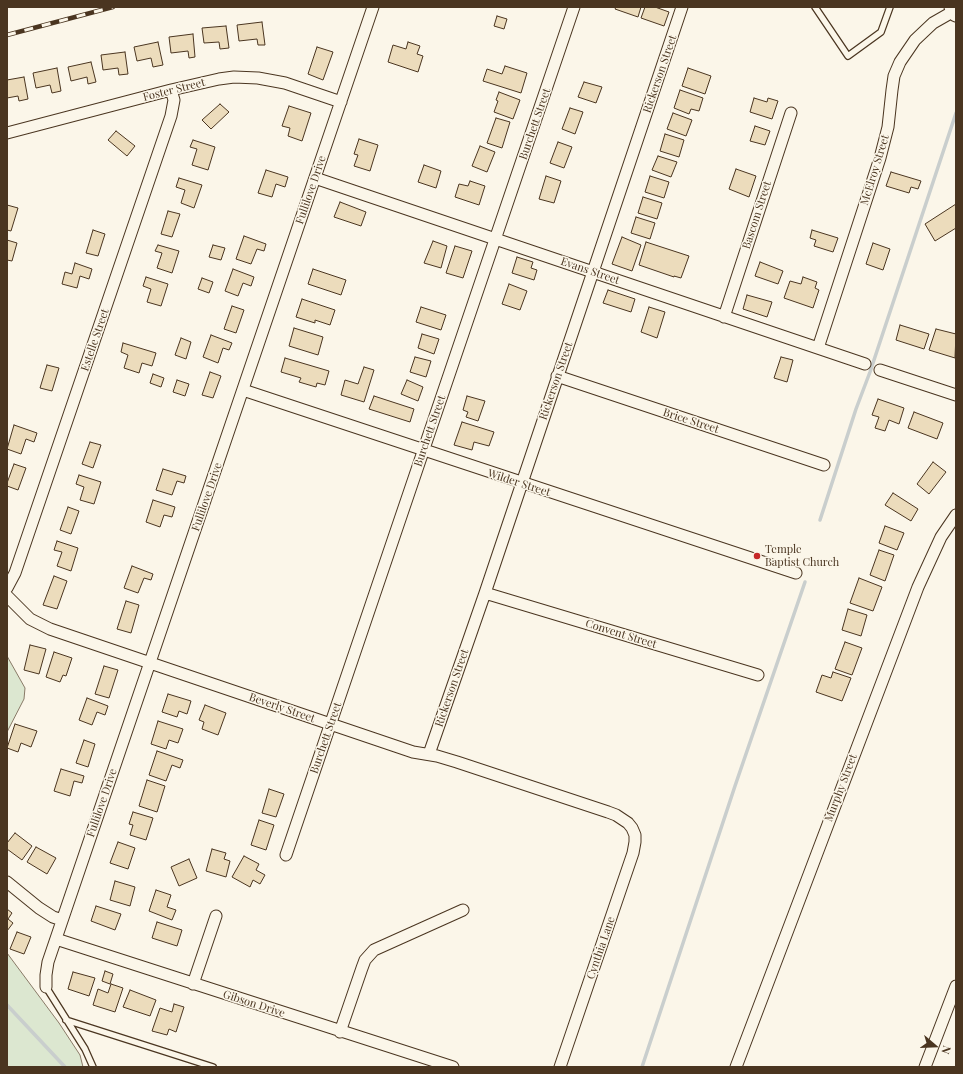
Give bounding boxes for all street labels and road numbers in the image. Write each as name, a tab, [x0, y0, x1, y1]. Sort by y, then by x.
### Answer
street label: Rickerson Street	[640, 33, 680, 115]
street label: Foster Street	[142, 76, 206, 104]
street label: Burchett Street	[517, 86, 553, 162]
street label: McElroy Street	[858, 133, 892, 207]
street label: Fullilove Drive	[293, 154, 329, 226]
street label: Bascom Street	[740, 179, 774, 251]
street label: Evans Street	[559, 255, 621, 287]
street label: Estelle Street	[78, 307, 112, 373]
street label: Rickerson Street	[536, 340, 576, 422]
street label: Burchett Street	[412, 393, 448, 469]
street label: Brice Street	[661, 406, 721, 436]
street label: Fullilove Drive	[189, 461, 225, 533]
street label: Wilder Street	[486, 467, 552, 499]
street label: Convent Street	[584, 617, 658, 651]
street label: Rickerson Street	[432, 647, 472, 729]
street label: Beverly Street	[247, 691, 317, 725]
street label: Burchett Street	[308, 700, 344, 776]
street label: Murphy Street	[822, 752, 860, 824]
street label: Fullilove Drive	[84, 767, 120, 839]
street label: Cynthia Lane	[584, 915, 618, 981]
street label: Gibson Drive	[221, 988, 287, 1020]

